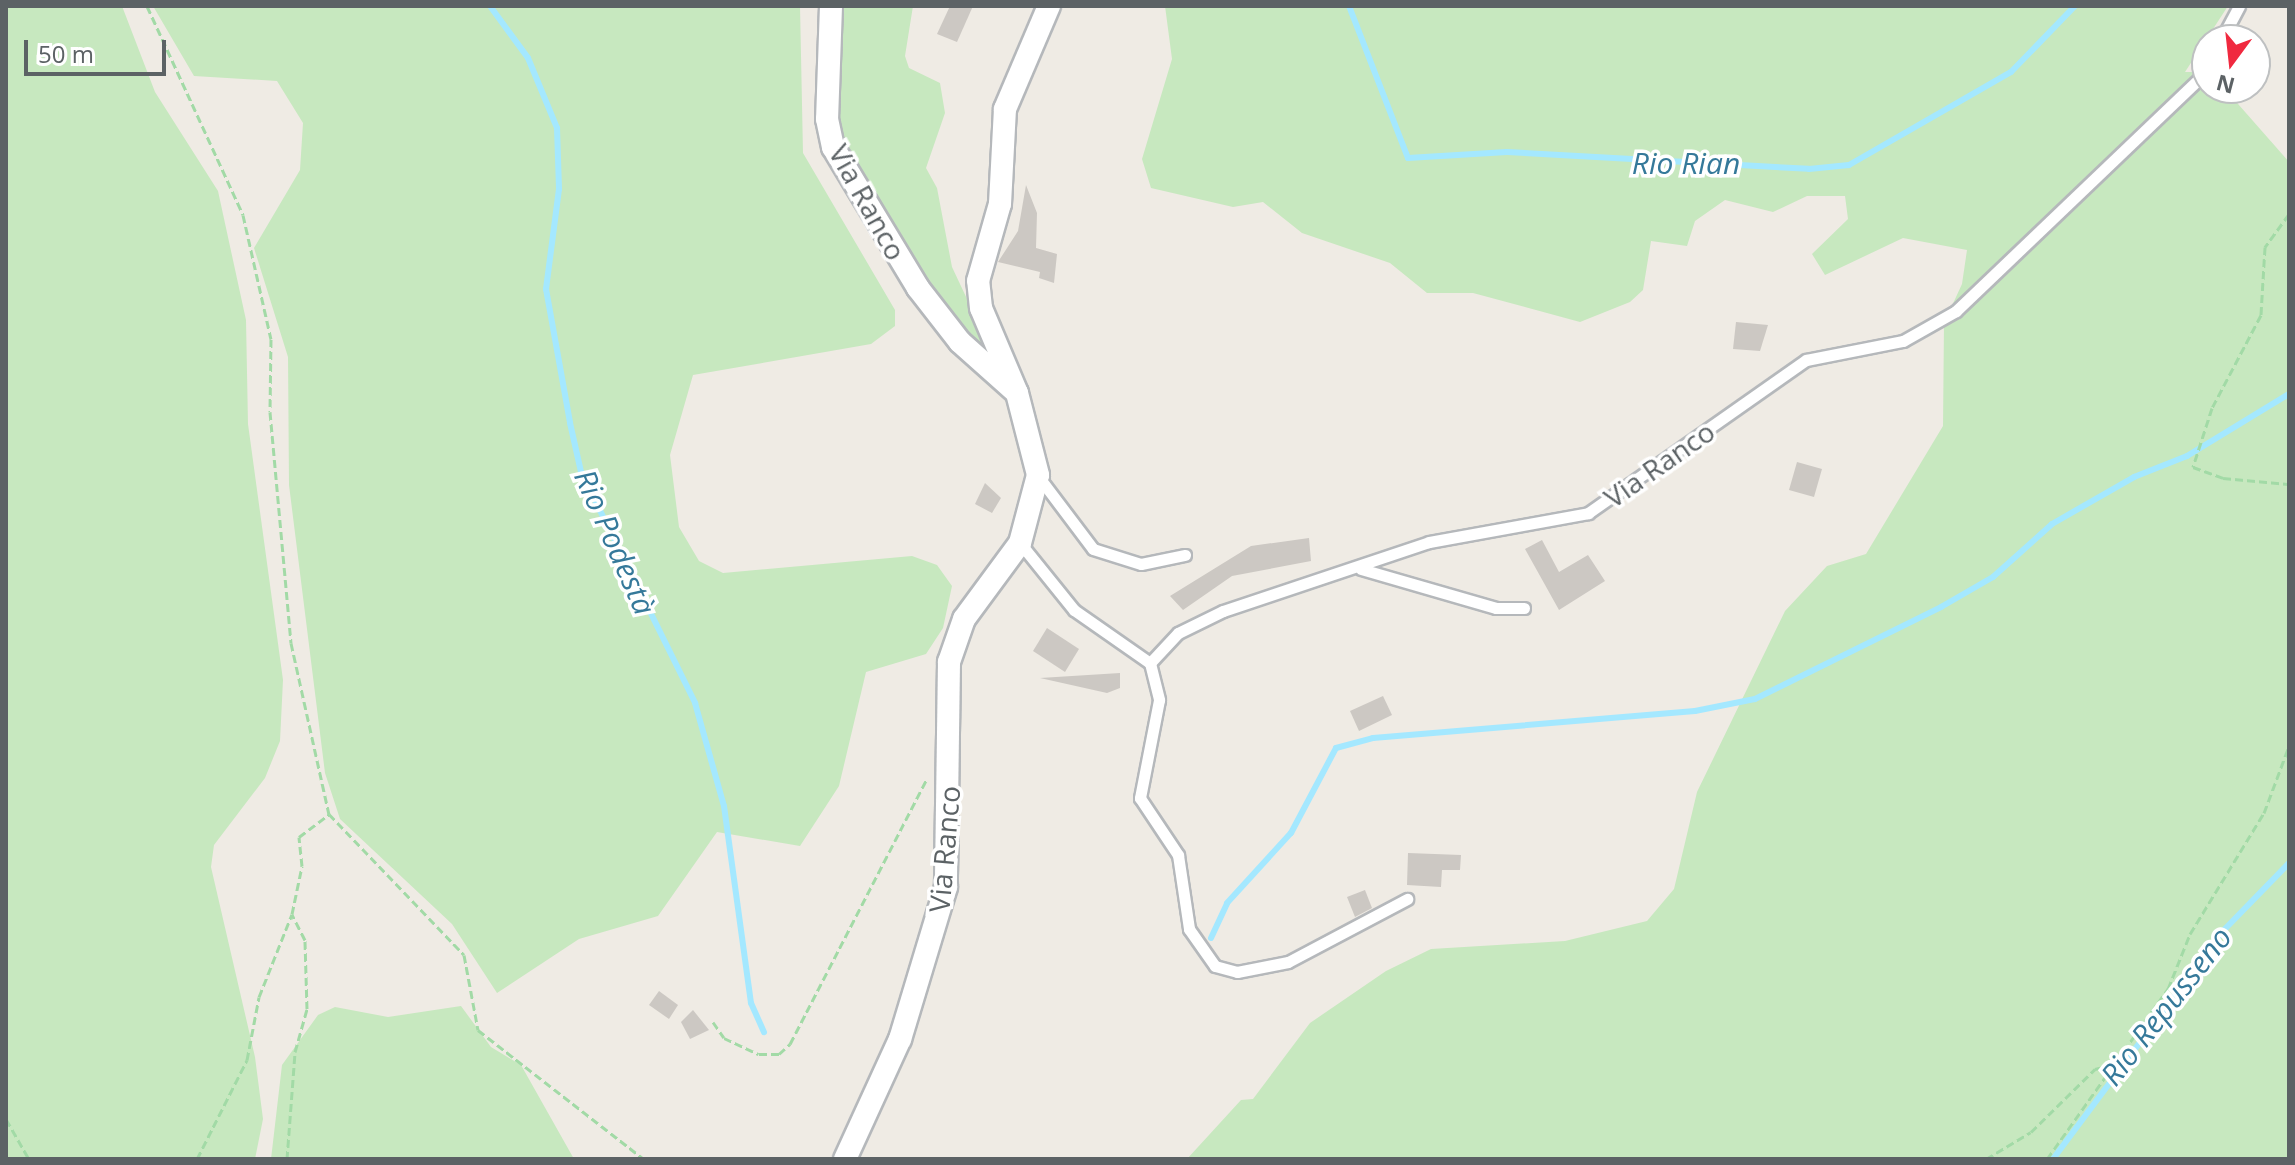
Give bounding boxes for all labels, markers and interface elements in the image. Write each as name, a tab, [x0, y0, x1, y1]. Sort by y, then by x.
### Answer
scale bar	[28, 24, 170, 74]
north arrow	[2191, 24, 2271, 104]
text: 50 m	[38, 37, 94, 70]
text: N	[2213, 68, 2238, 102]
street label: Via Ranco	[823, 138, 913, 266]
water label: Rio Rian	[1632, 145, 1740, 181]
street label: Via Ranco	[1597, 414, 1721, 514]
water label: Rio Podestà	[567, 464, 663, 620]
street label: Via Ranco	[922, 784, 966, 914]
water label: Rio Repusseno	[2093, 920, 2239, 1092]

